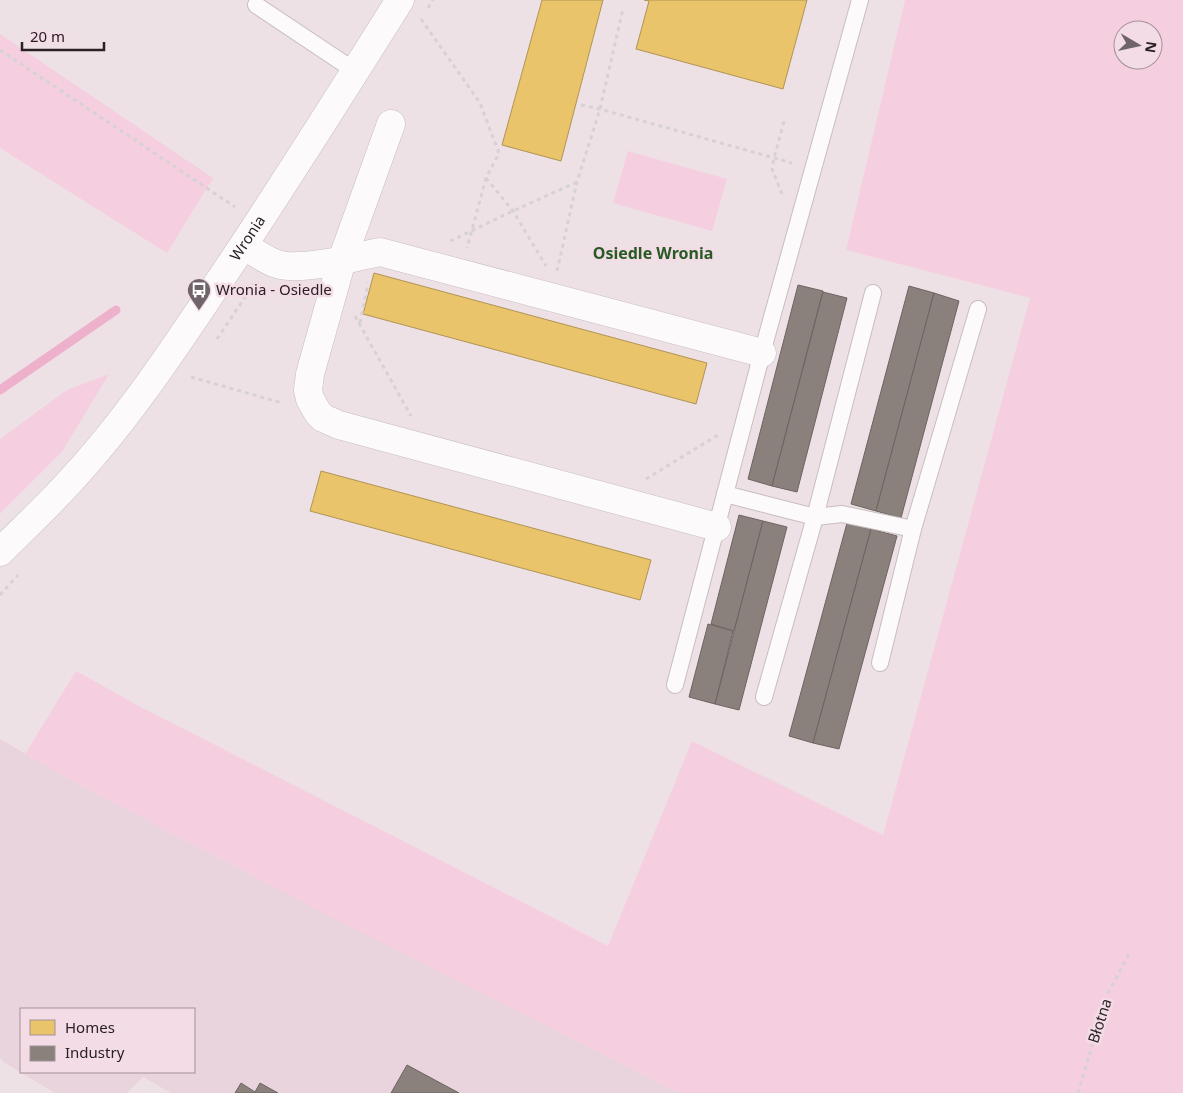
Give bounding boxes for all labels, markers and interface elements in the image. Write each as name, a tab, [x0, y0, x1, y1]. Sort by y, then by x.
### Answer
scale bar	[22, 20, 105, 52]
north arrow	[1113, 20, 1163, 70]
text: 20 m	[30, 26, 65, 46]
text: N	[1141, 40, 1162, 54]
street label: Wronia	[225, 211, 269, 264]
district label: Osiedle Wronia	[593, 242, 713, 264]
bus stop icon: Wronia - Osiedle	[186, 277, 212, 311]
place label: Wronia - Osiedle	[216, 279, 332, 299]
street label: Błotna	[1082, 996, 1116, 1046]
legend	[20, 1008, 195, 1073]
text: Homes	[65, 1017, 115, 1037]
text: Industry	[65, 1042, 125, 1062]

